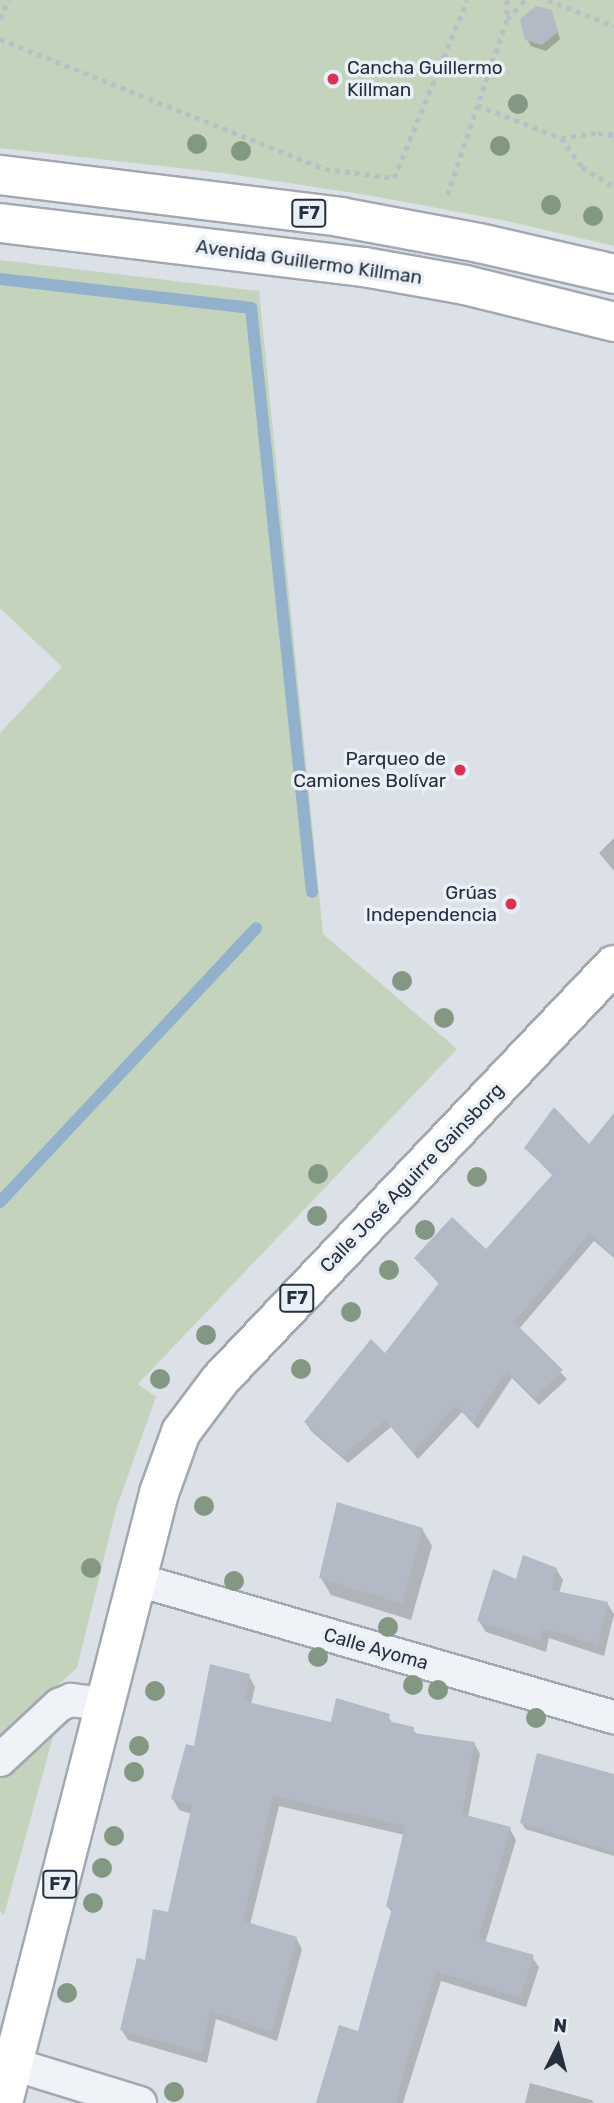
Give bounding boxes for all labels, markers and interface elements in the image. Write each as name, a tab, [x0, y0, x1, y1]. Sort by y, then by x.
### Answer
place label: Cancha Guillermo Killman	[347, 57, 503, 101]
marker: Cancha Guillermo Killman	[325, 71, 341, 87]
road number: F7	[290, 198, 328, 228]
street label: Avenida Guillermo Killman	[194, 235, 424, 289]
place label: Parqueo de Camiones Bolívar	[293, 748, 446, 792]
marker: Parqueo de Camiones Bolívar	[452, 762, 468, 778]
place label: Grúas Independencia	[366, 882, 497, 926]
marker: Grúas Independencia	[503, 896, 519, 912]
street label: Calle José Aguirre Gainsborg	[315, 1078, 509, 1278]
road number: F7	[278, 1283, 316, 1312]
street label: Calle Ayoma	[321, 1623, 431, 1675]
road number: F7	[41, 1870, 79, 1898]
north arrow	[523, 2012, 593, 2082]
text: N	[552, 2013, 568, 2038]

